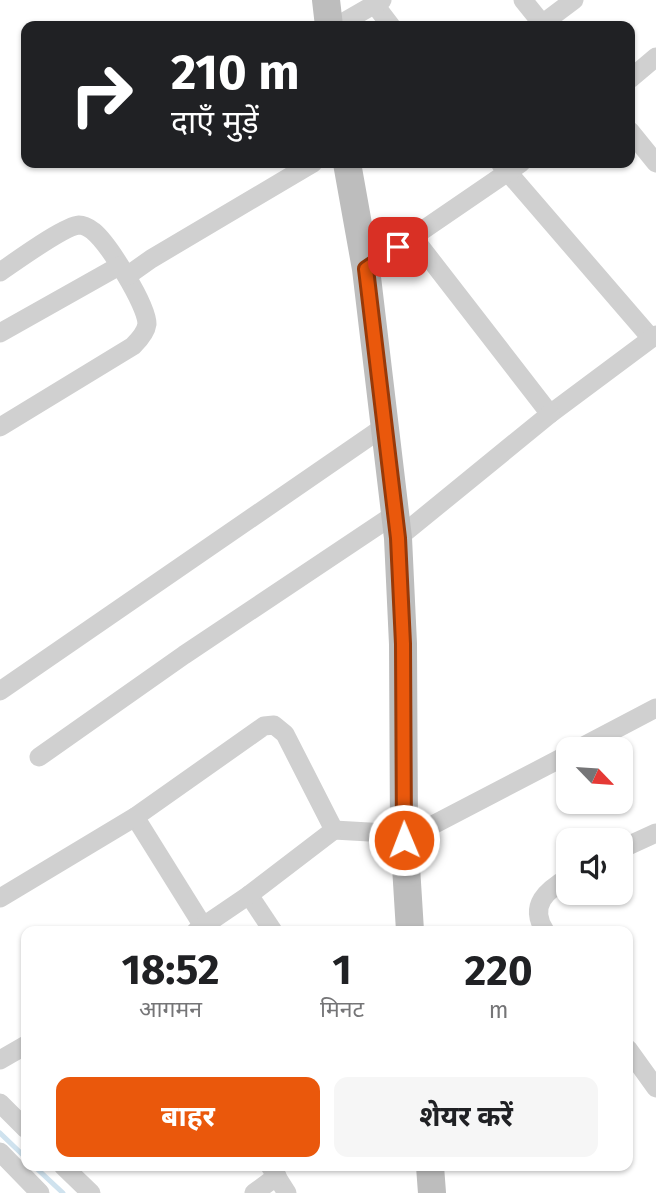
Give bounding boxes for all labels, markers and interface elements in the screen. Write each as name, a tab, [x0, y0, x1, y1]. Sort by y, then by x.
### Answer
text: 210 m	[171, 43, 300, 102]
icon: right	[56, 49, 147, 140]
text: दाएँ मुड़ें	[171, 103, 259, 141]
pin	[368, 217, 428, 277]
icon: arrive	[379, 228, 417, 266]
north arrow	[556, 737, 634, 814]
map controls	[556, 737, 633, 905]
position arrow	[367, 803, 441, 877]
button: sound	[556, 828, 633, 905]
text: 18:52	[121, 945, 219, 995]
text: 1	[332, 945, 352, 995]
text: 220	[464, 946, 532, 996]
text: आगमन	[139, 995, 202, 1023]
text: मिनट	[320, 995, 364, 1023]
text: m	[489, 996, 508, 1024]
button: बाहर	[56, 1077, 320, 1157]
button: शेयर करें	[334, 1077, 598, 1157]

